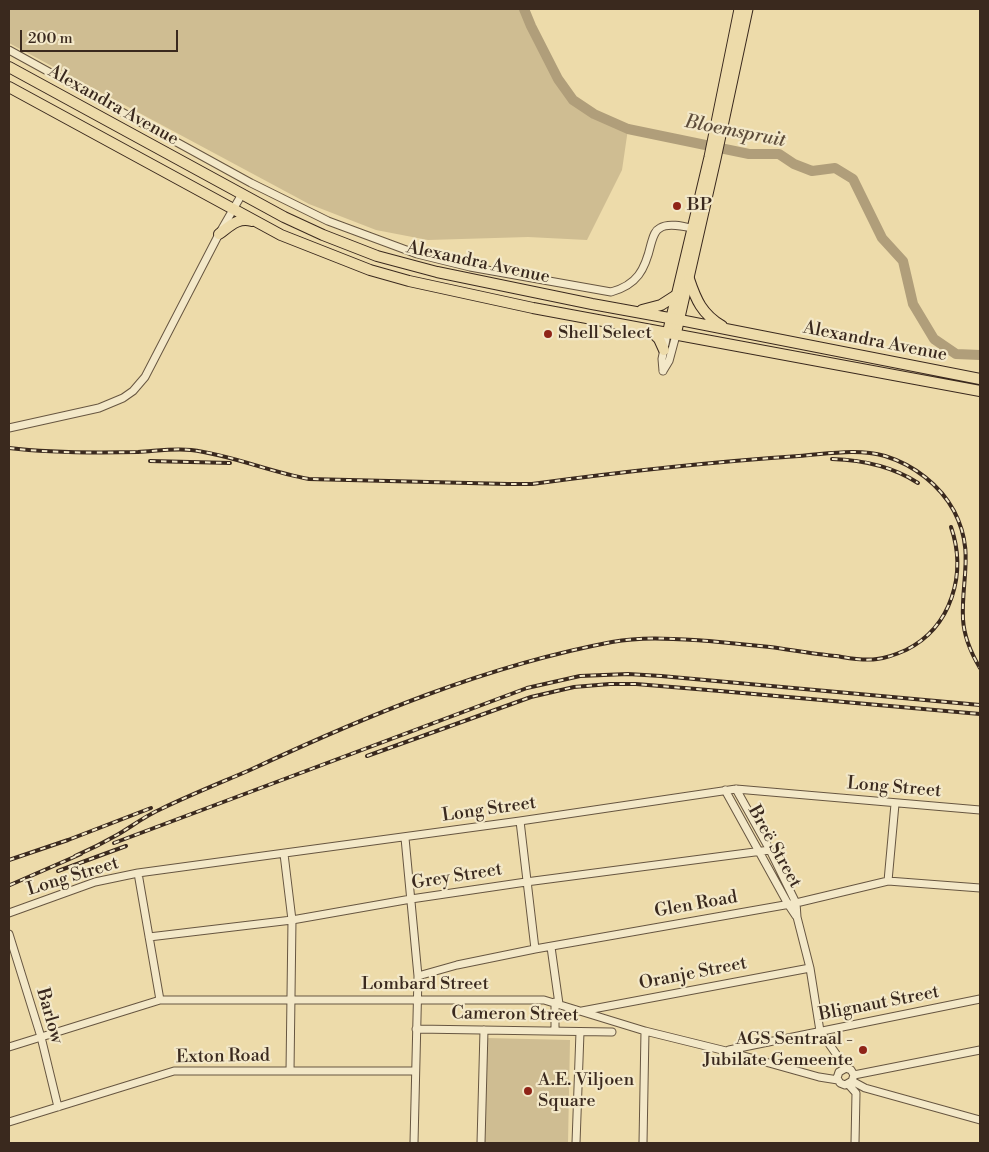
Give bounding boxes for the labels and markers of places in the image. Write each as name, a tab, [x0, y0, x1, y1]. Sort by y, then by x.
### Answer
place label: BP	[687, 195, 712, 217]
marker: BP	[671, 200, 683, 212]
place label: Shell Select	[558, 323, 652, 345]
marker: Shell Select	[542, 328, 554, 340]
place label: AGS Sentraal - Jubilate Gemeente	[703, 1029, 853, 1072]
marker: AGS Sentraal - Jubilate Gemeente	[857, 1044, 869, 1056]
place label: A.E. Viljoen Square	[538, 1070, 634, 1112]
marker: A.E. Viljoen Square	[522, 1085, 534, 1097]

